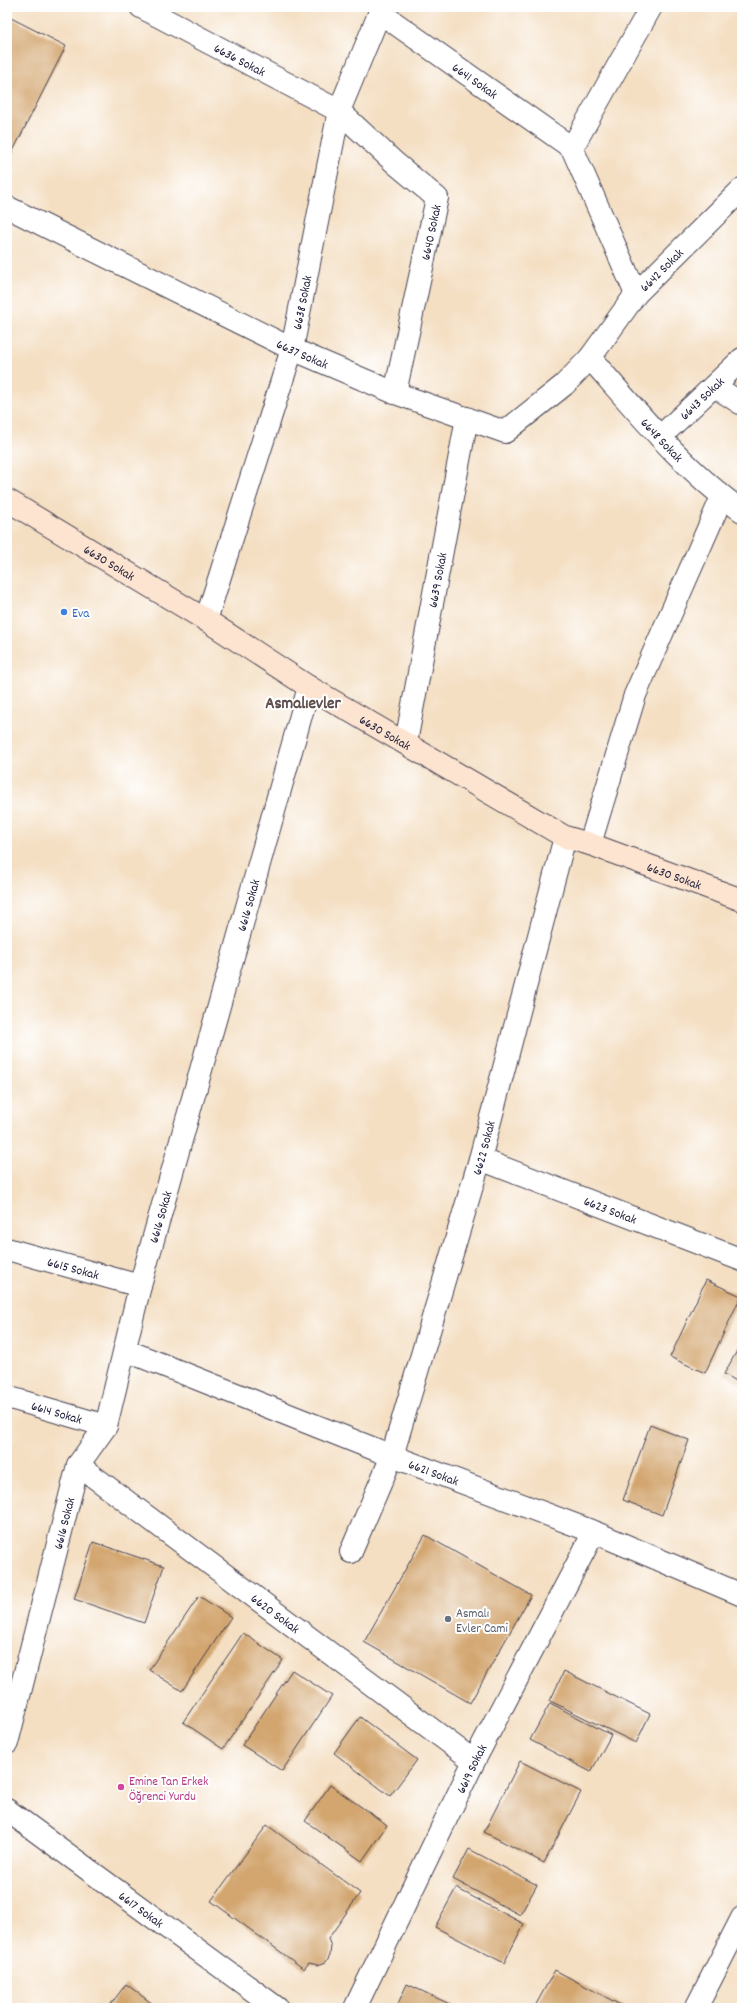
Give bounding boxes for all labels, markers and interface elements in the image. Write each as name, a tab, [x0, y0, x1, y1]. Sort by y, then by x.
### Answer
street label: 6636 Sokak	[210, 40, 268, 83]
street label: 6641 Sokak	[447, 59, 501, 105]
street label: 6640 Sokak	[417, 203, 448, 262]
street label: 6642 Sokak	[636, 245, 689, 297]
street label: 6638 Sokak	[289, 274, 318, 332]
street label: 6637 Sokak	[272, 336, 331, 375]
street label: 6643 Sokak	[676, 374, 730, 425]
street label: 6648 Sokak	[635, 415, 686, 468]
street label: 6630 Sokak	[79, 541, 138, 587]
street label: 6639 Sokak	[424, 551, 453, 609]
place label: Eva	[72, 605, 90, 624]
marker: Eva	[59, 607, 69, 617]
district label: Asmalıevler	[265, 693, 342, 717]
street label: 6630 Sokak	[355, 711, 414, 757]
street label: 6630 Sokak	[644, 859, 704, 896]
street label: 6616 Sokak	[234, 877, 266, 934]
street label: 6622 Sokak	[469, 1119, 502, 1178]
street label: 6616 Sokak	[146, 1189, 178, 1246]
street label: 6623 Sokak	[580, 1193, 639, 1231]
street label: 6615 Sokak	[45, 1254, 101, 1286]
street label: 6614 Sokak	[28, 1398, 84, 1430]
street label: 6621 Sokak	[405, 1456, 461, 1492]
street label: 6616 Sokak	[50, 1496, 81, 1552]
street label: 6620 Sokak	[246, 1590, 303, 1640]
place label: Asmalı Evler Cami	[456, 1605, 508, 1639]
marker: Asmalı Evler Cami	[443, 1614, 453, 1624]
street label: 6619 Sokak	[453, 1742, 493, 1797]
place label: Emine Tan Erkek Öğrenci Yurdu	[129, 1773, 208, 1807]
marker: Emine Tan Erkek Öğrenci Yurdu	[116, 1782, 126, 1792]
street label: 6617 Sokak	[114, 1888, 167, 1934]

